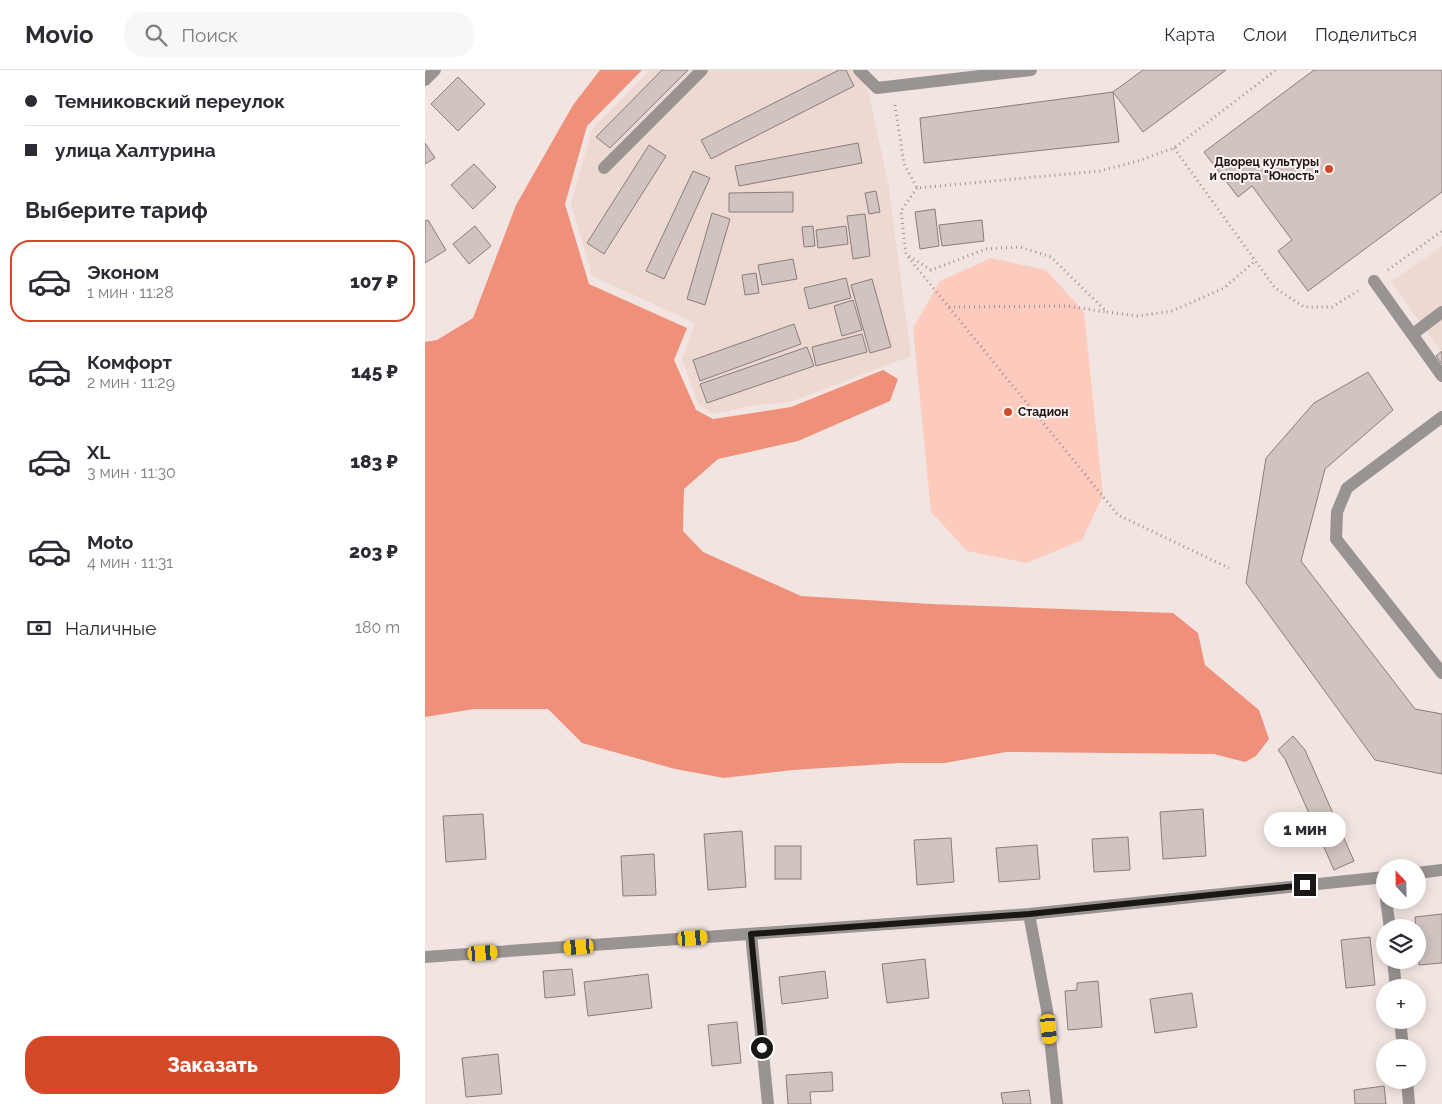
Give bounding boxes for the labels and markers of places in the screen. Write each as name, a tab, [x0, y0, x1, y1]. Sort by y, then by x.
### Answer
place label: Дворец культуры и спорта "Юность"	[1209, 155, 1319, 183]
marker: Дворец культуры и спорта "Юность"	[1323, 163, 1335, 175]
place label: Стадион	[1018, 405, 1069, 419]
marker: Стадион	[1002, 406, 1014, 418]

